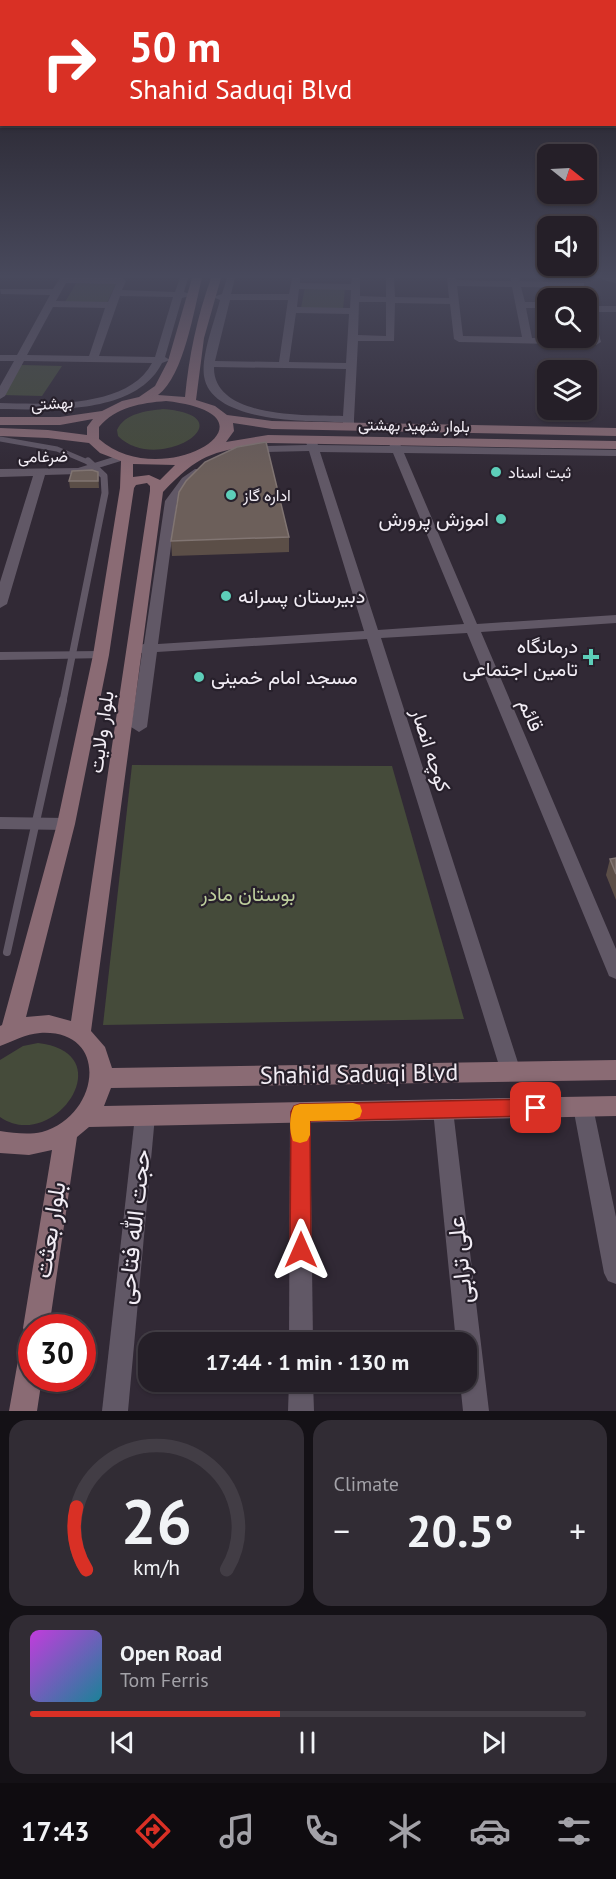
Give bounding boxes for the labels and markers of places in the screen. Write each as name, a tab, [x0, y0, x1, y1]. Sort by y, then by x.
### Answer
place label: ثبت اسناد	[508, 462, 571, 482]
marker: ثبت اسناد	[489, 465, 503, 479]
place label: اداره گاز	[242, 485, 291, 506]
marker: اداره گاز	[224, 488, 238, 502]
place label: اموزش پرورش	[378, 506, 489, 533]
marker: اموزش پرورش	[494, 512, 508, 526]
place label: دبیرستان پسرانه	[238, 583, 365, 610]
marker: دبیرستان پسرانه	[219, 589, 233, 603]
place label: درمانگاه تامین اجتماعی	[462, 633, 578, 682]
marker: درمانگاه تامین اجتماعی	[582, 648, 600, 666]
place label: مسجد امام خمینی	[211, 664, 358, 690]
marker: مسجد امام خمینی	[192, 670, 206, 684]
pin	[510, 1082, 561, 1133]

